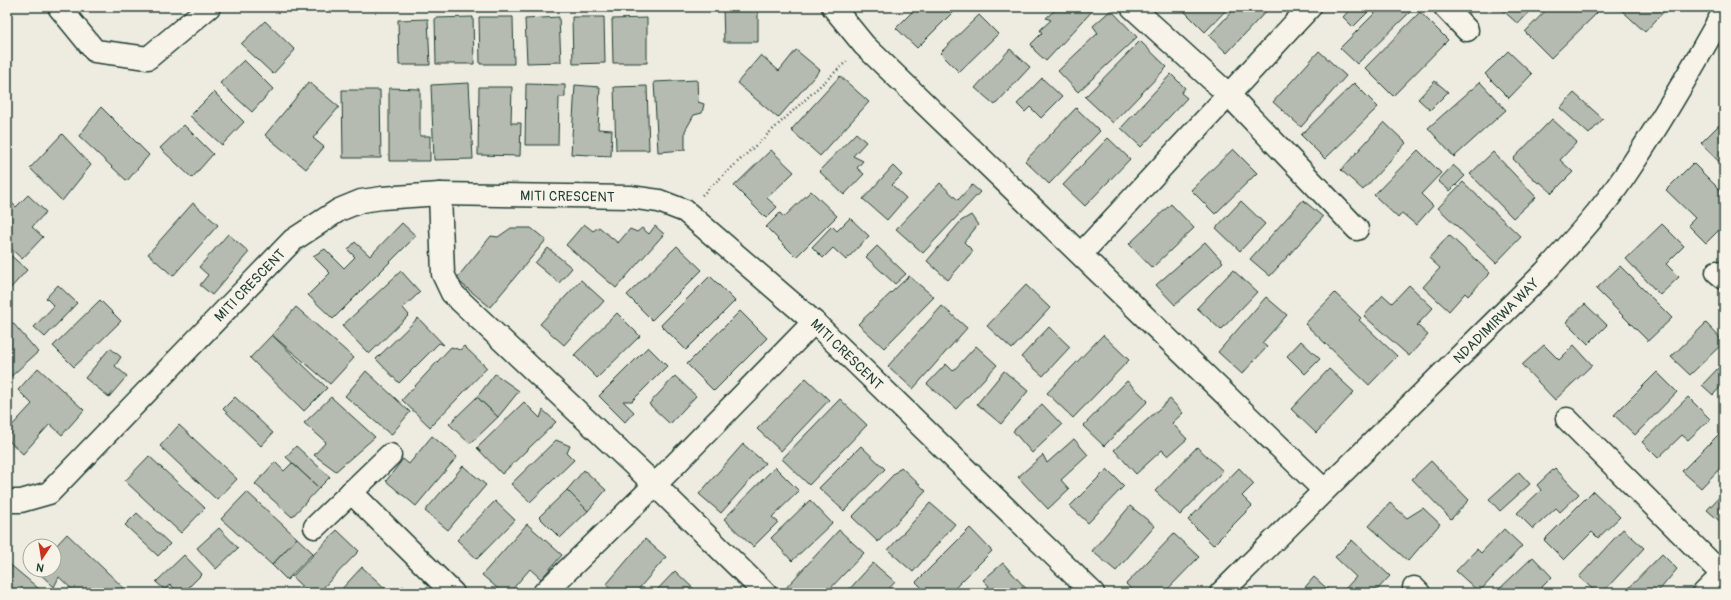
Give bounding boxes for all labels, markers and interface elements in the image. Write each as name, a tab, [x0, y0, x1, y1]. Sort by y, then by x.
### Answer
street label: MITI CRESCENT	[520, 187, 615, 205]
street label: MITI CRESCENT	[211, 245, 289, 325]
street label: NDADIMIRWA WAY	[1449, 275, 1542, 367]
street label: MITI CRESCENT	[807, 315, 887, 393]
north arrow	[22, 538, 62, 578]
text: N	[34, 560, 45, 574]

